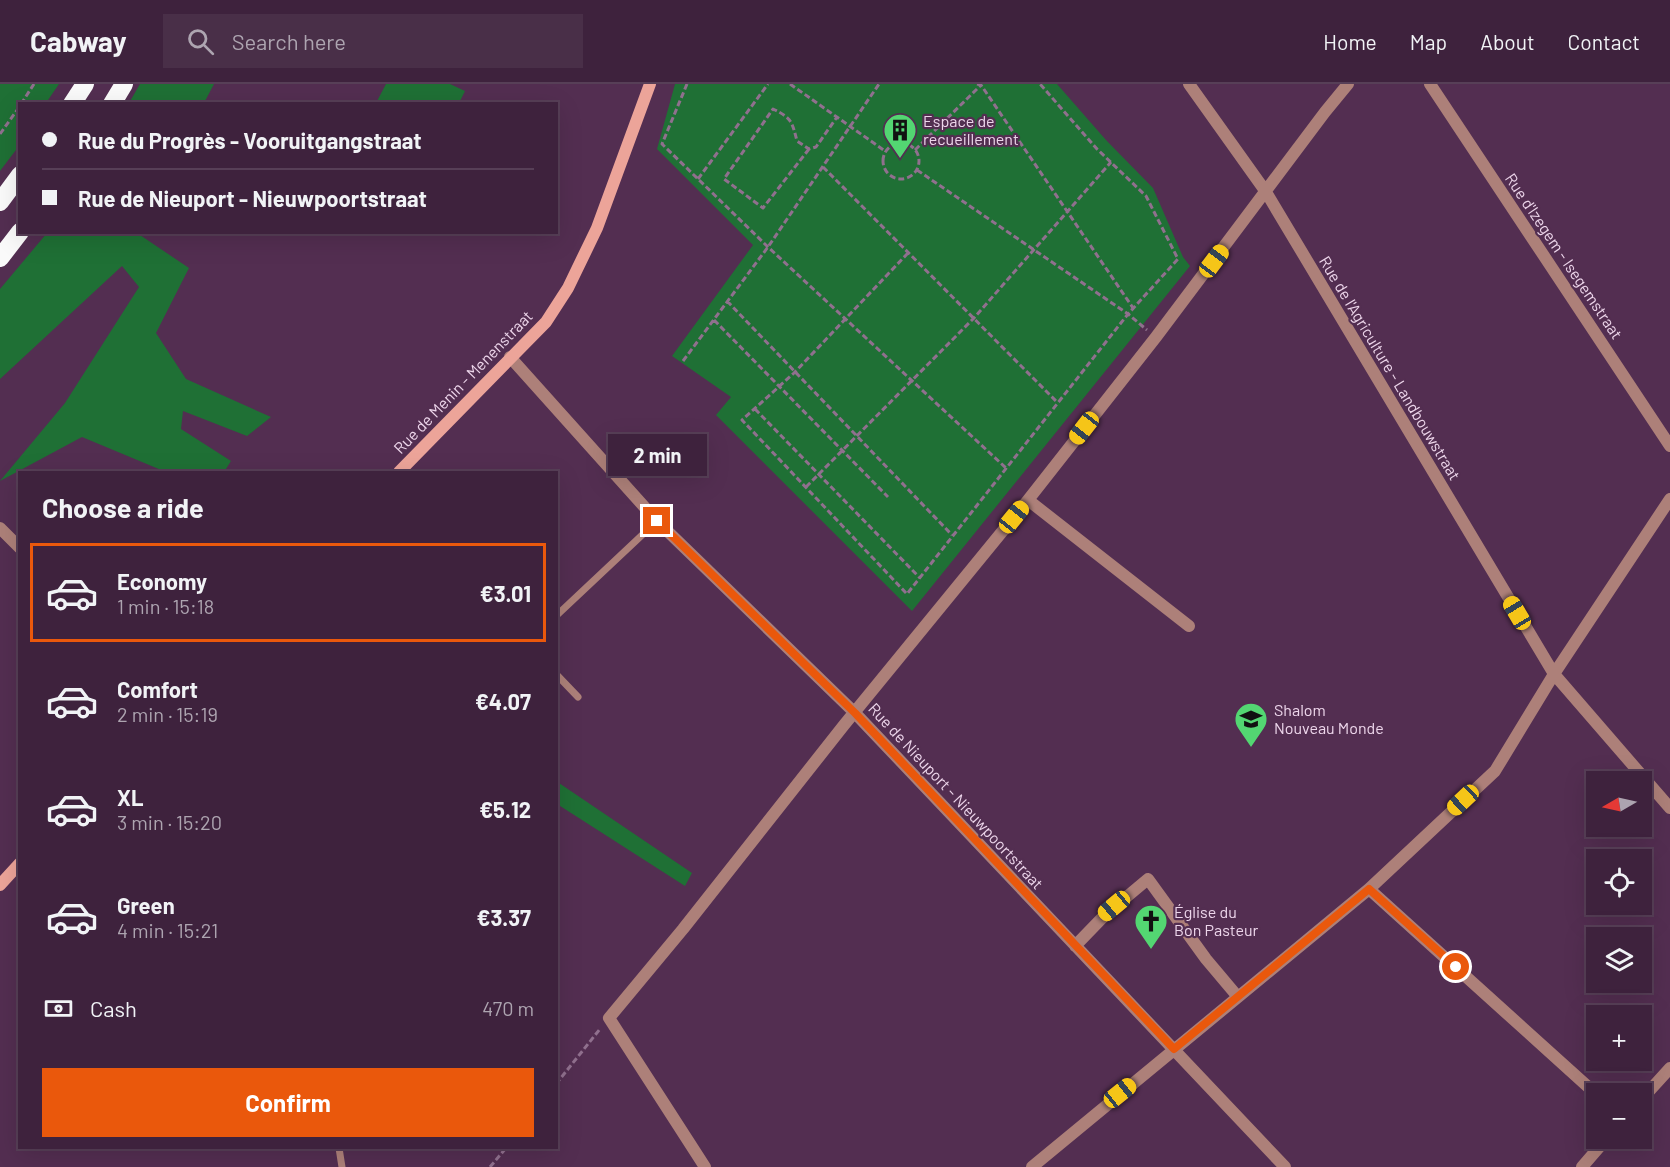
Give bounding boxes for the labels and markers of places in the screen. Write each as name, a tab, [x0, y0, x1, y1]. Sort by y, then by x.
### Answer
place label: Espace de recueillement	[923, 111, 1019, 148]
building icon: Espace de recueillement	[882, 112, 918, 159]
place label: Shalom Nouveau Monde	[1274, 700, 1384, 737]
school or university icon: Shalom Nouveau Monde	[1233, 701, 1269, 748]
place label: Église du Bon Pasteur	[1174, 902, 1259, 939]
church icon: Église du Bon Pasteur	[1133, 903, 1169, 950]

